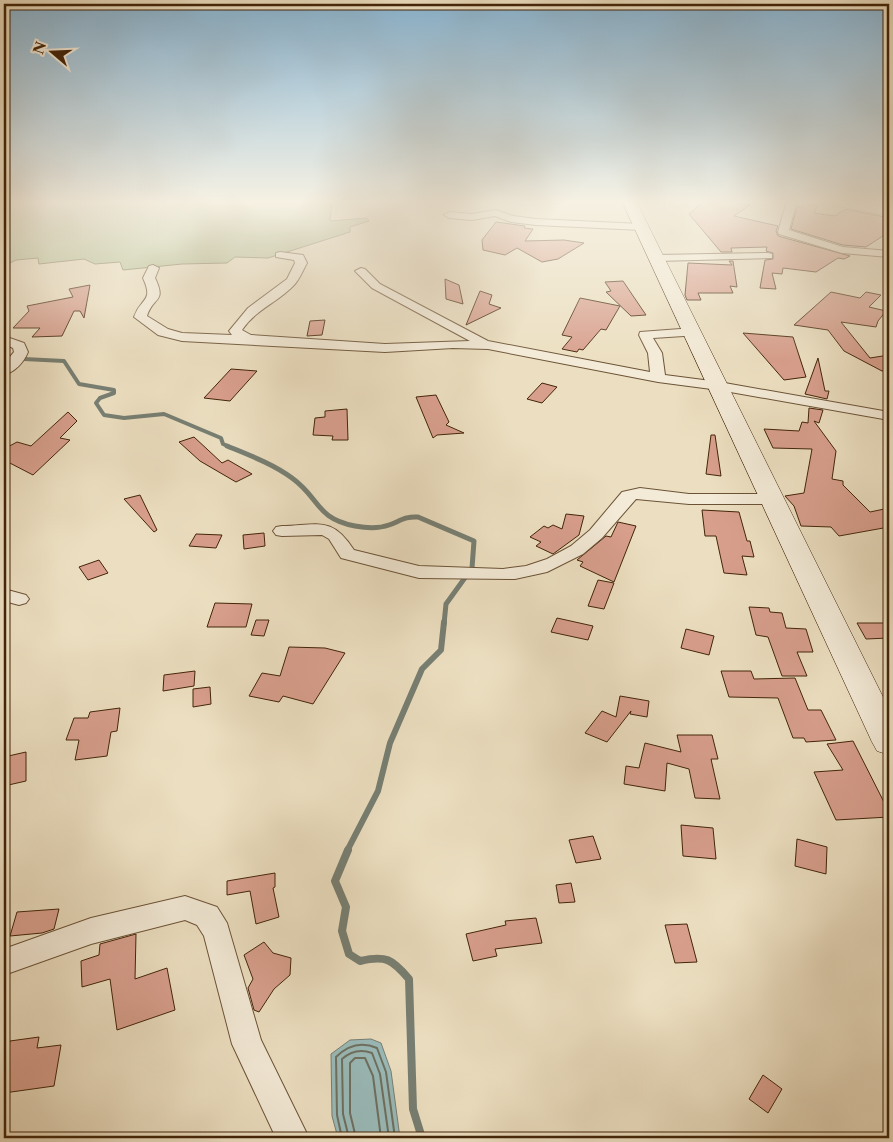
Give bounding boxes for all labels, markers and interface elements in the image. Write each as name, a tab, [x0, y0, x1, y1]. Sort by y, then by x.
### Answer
north arrow	[28, 28, 78, 78]
text: N	[29, 39, 50, 56]

